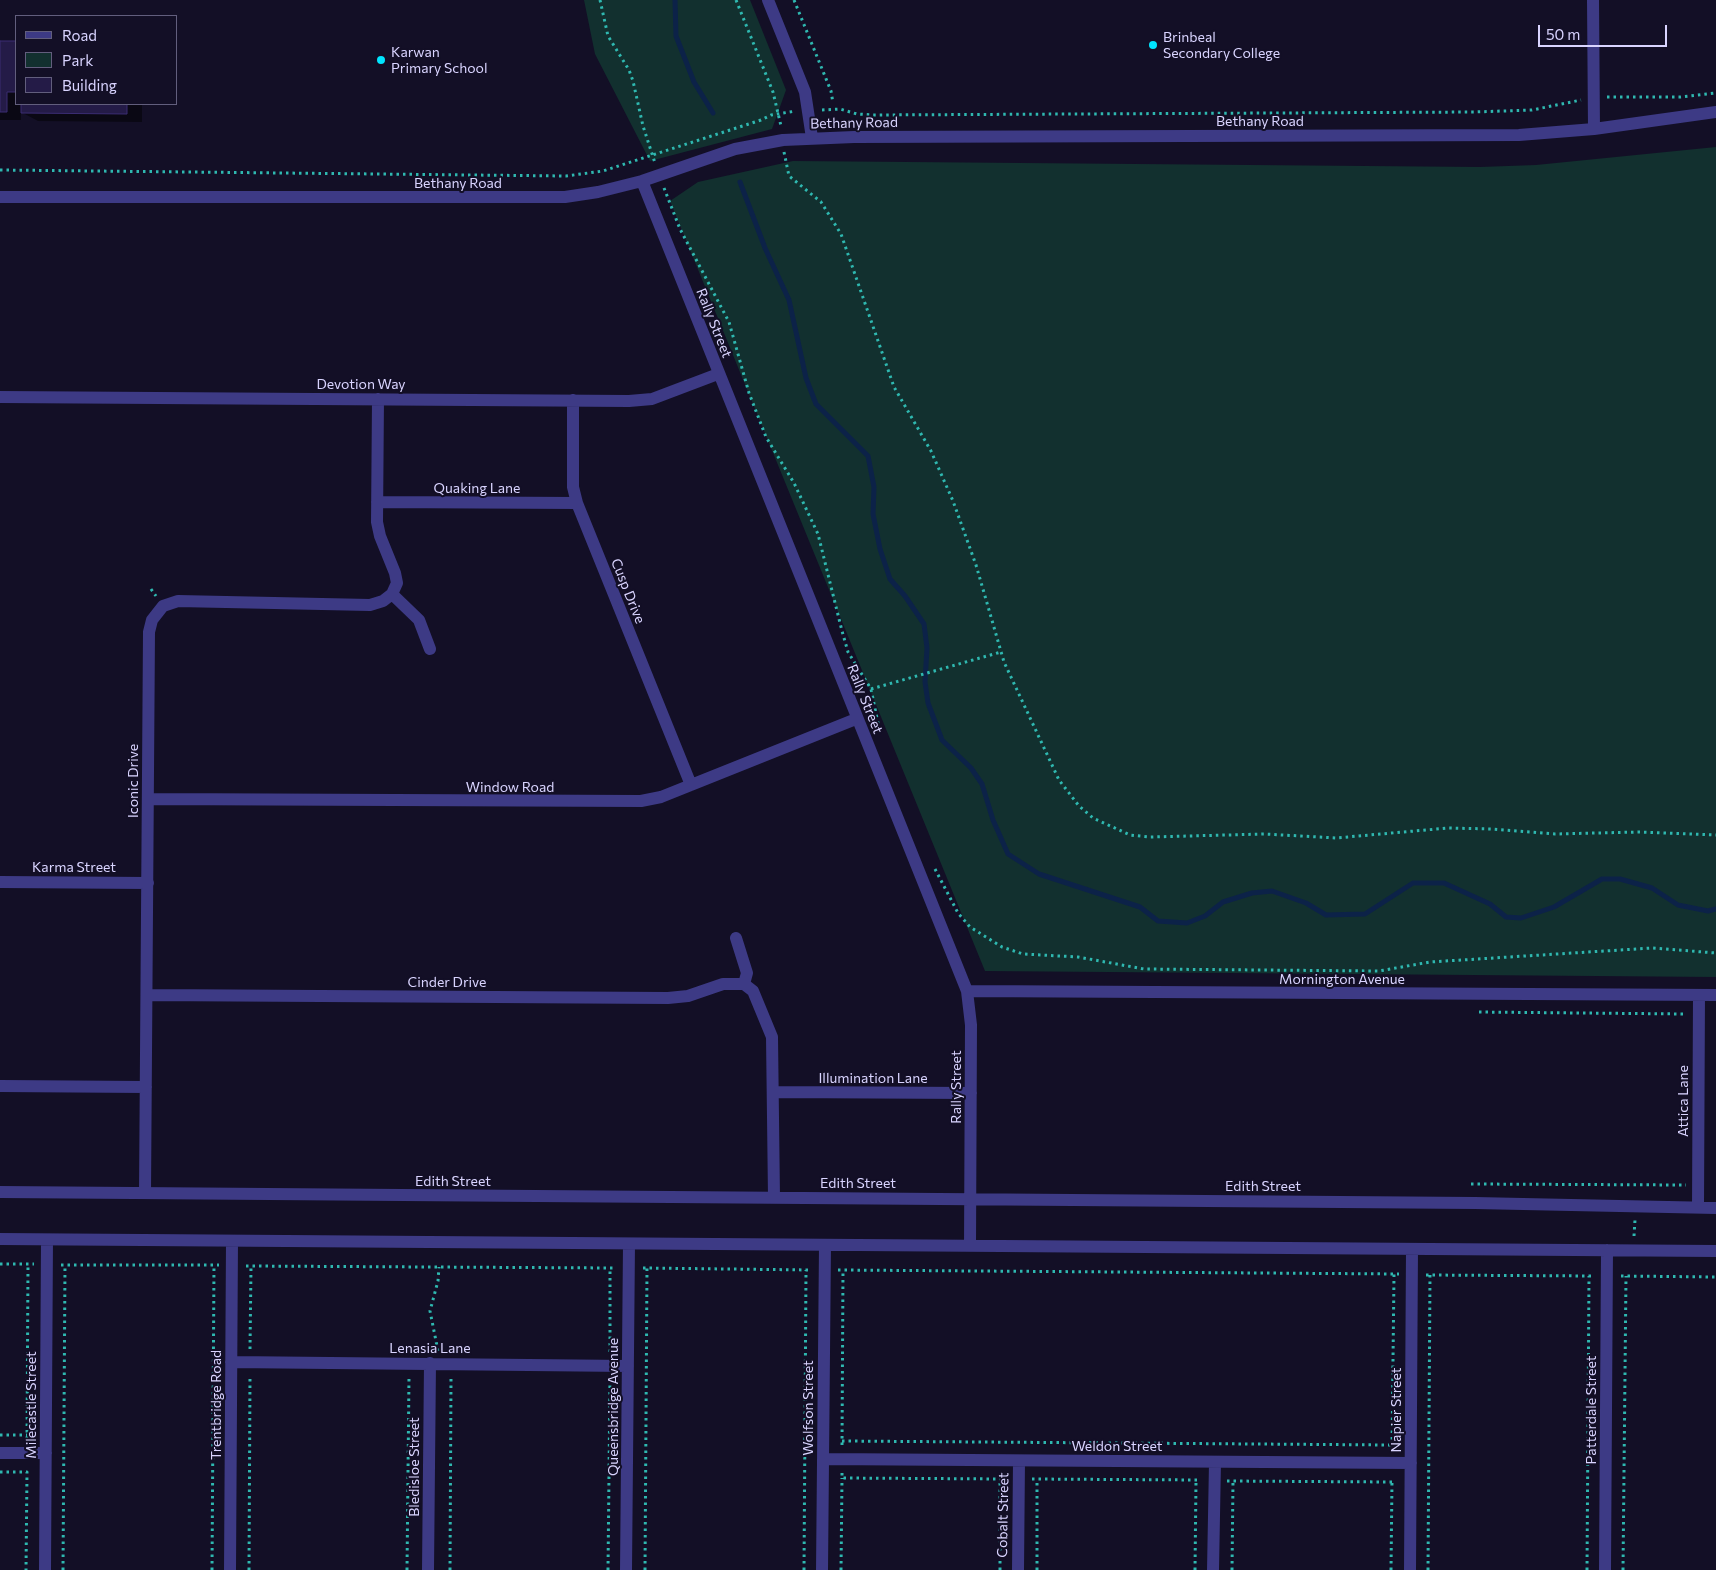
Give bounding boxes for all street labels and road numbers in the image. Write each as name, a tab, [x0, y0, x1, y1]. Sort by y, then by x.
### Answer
street label: Bethany Road	[1216, 113, 1304, 129]
street label: Bethany Road	[810, 114, 898, 132]
street label: Bethany Road	[414, 175, 502, 191]
street label: Rally Street	[692, 286, 736, 360]
street label: Devotion Way	[316, 376, 406, 392]
street label: Quaking Lane	[434, 480, 520, 496]
street label: Cusp Drive	[607, 556, 649, 626]
street label: Rally Street	[843, 662, 887, 736]
street label: Iconic Drive	[125, 744, 141, 818]
street label: Window Road	[466, 779, 554, 795]
street label: Karma Street	[32, 859, 116, 875]
street label: Mornington Avenue	[1279, 971, 1405, 987]
street label: Cinder Drive	[408, 974, 486, 990]
street label: Rally Street	[948, 1050, 964, 1124]
street label: Attica Lane	[1675, 1065, 1691, 1137]
street label: Illumination Lane	[818, 1070, 928, 1086]
street label: Edith Street	[415, 1173, 491, 1189]
street label: Edith Street	[820, 1175, 896, 1191]
street label: Edith Street	[1225, 1178, 1301, 1194]
street label: Queensbridge Avenue	[605, 1338, 621, 1476]
street label: Lenasia Lane	[389, 1340, 471, 1356]
street label: Trentbridge Road	[208, 1350, 224, 1460]
street label: Milecastle Street	[23, 1351, 39, 1459]
street label: Patterdale Street	[1583, 1356, 1599, 1464]
street label: Wolfson Street	[800, 1360, 816, 1456]
street label: Napier Street	[1388, 1368, 1404, 1452]
street label: Bledisloe Street	[406, 1417, 422, 1517]
street label: Weldon Street	[1072, 1438, 1162, 1454]
street label: Cobalt Street	[994, 1472, 1012, 1558]

